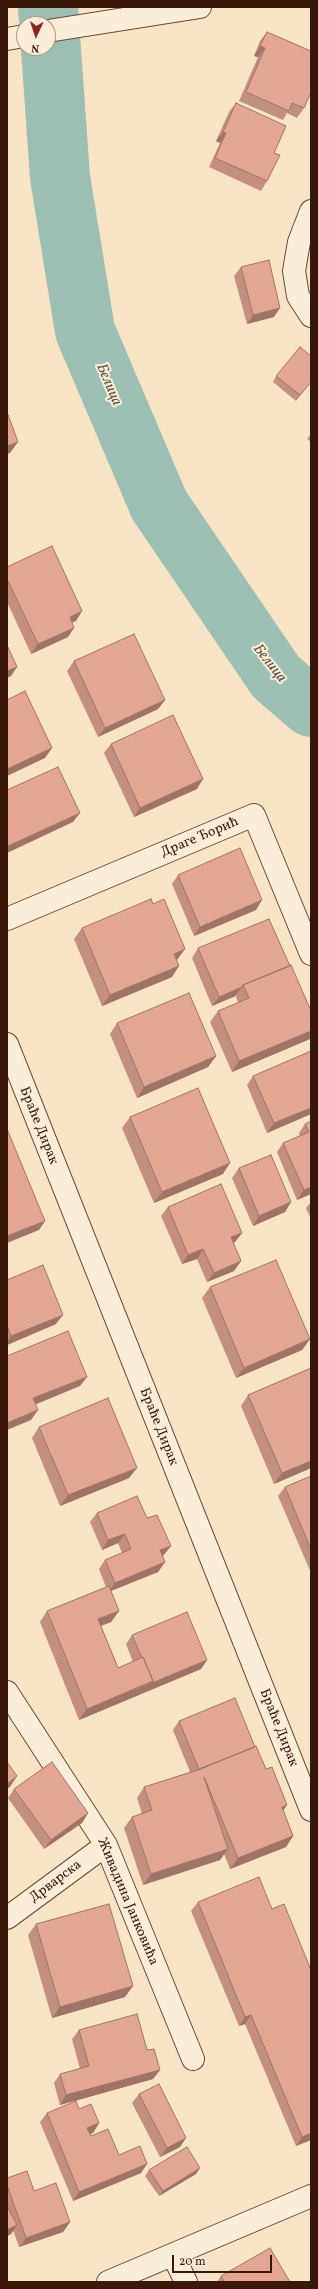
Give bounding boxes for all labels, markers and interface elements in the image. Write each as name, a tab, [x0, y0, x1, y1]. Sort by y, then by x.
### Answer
north arrow	[16, 16, 56, 56]
text: N	[31, 40, 40, 55]
water label: Белица	[91, 361, 125, 409]
water label: Белица	[248, 641, 290, 687]
street label: Драге Ђорић	[158, 814, 242, 862]
street label: Браће Дирак	[15, 1085, 61, 1167]
street label: Браће Дирак	[135, 1386, 181, 1468]
street label: Браће Дирак	[255, 1687, 301, 1769]
street label: Живадина Јанковића	[93, 1836, 161, 1968]
street label: Дрварска	[27, 1857, 85, 1907]
scale bar	[174, 2247, 274, 2273]
text: 20 m	[179, 2254, 206, 2270]

